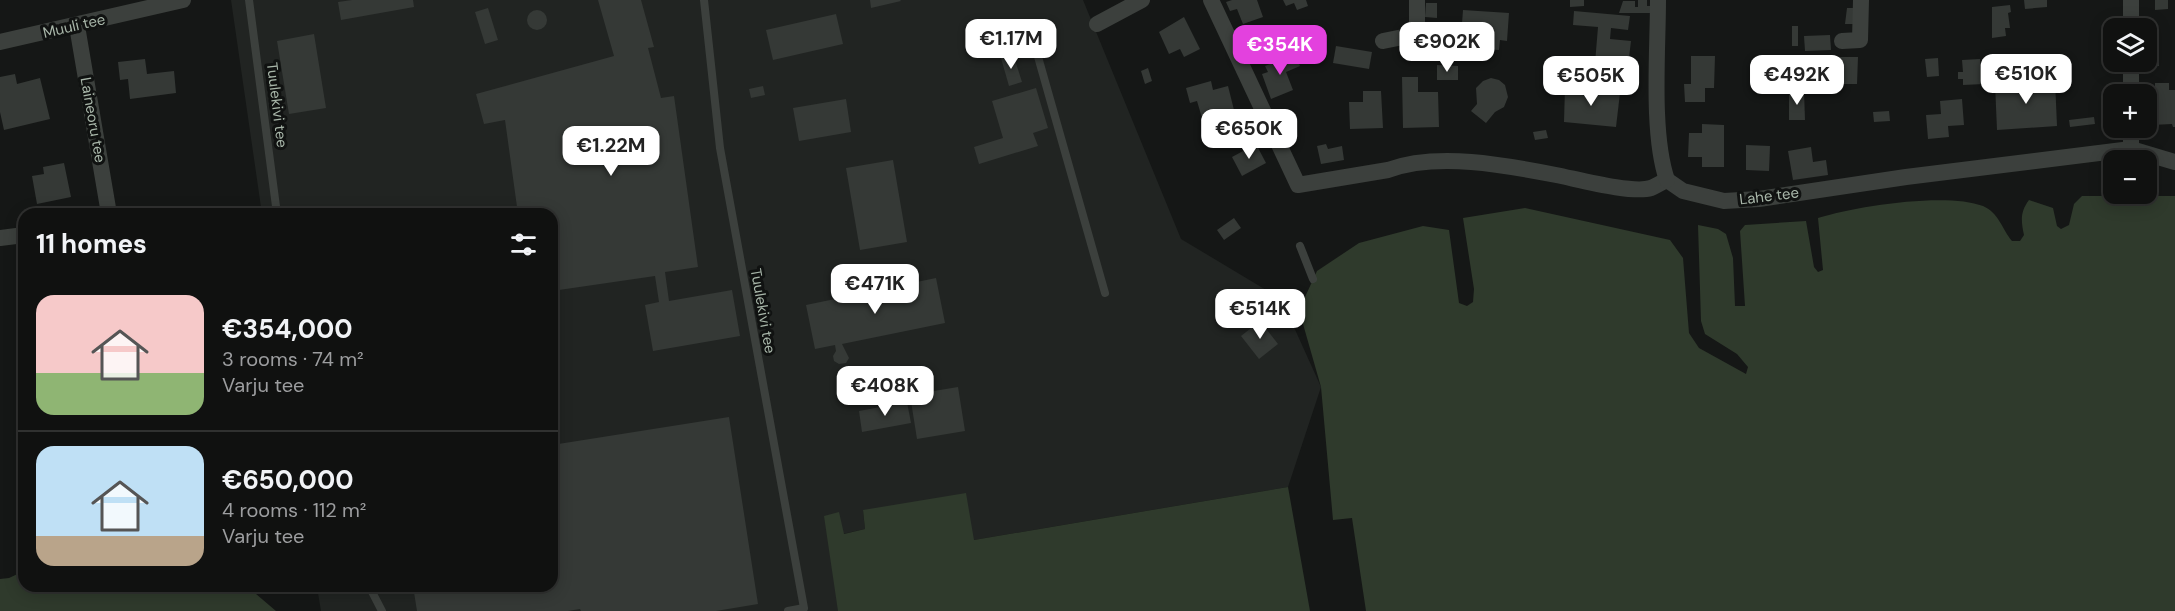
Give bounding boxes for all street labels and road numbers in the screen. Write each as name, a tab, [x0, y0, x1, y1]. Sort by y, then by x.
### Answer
street label: Muuli tee	[41, 9, 107, 43]
street label: Tuulekivi tee	[262, 61, 292, 149]
street label: Laineoru tee	[76, 76, 110, 164]
street label: Lahe tee	[1738, 182, 1800, 210]
street label: Tuulekivi tee	[746, 267, 780, 355]

